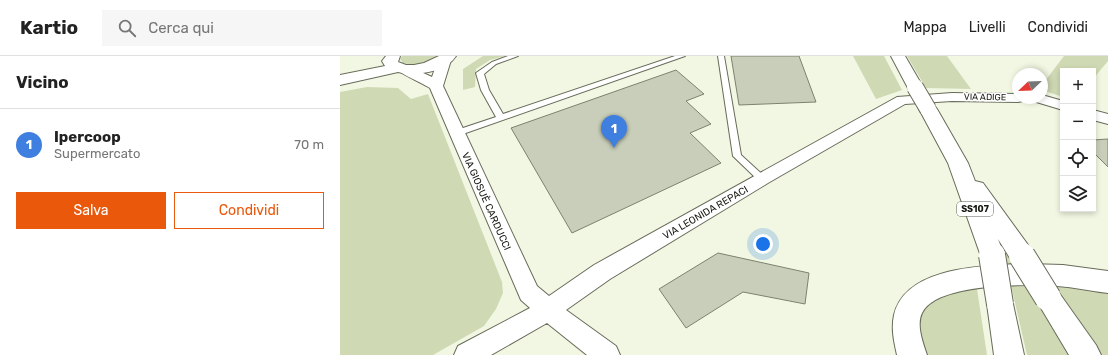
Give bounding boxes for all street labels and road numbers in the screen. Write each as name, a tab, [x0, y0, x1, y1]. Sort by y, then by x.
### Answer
street label: VIA ADIGE	[964, 92, 1006, 102]
street label: VIA GIOSUÈ CARDUCCI	[459, 151, 513, 252]
street label: VIA LEONIDA REPACI	[661, 184, 750, 242]
road number: SS107	[957, 202, 993, 216]

